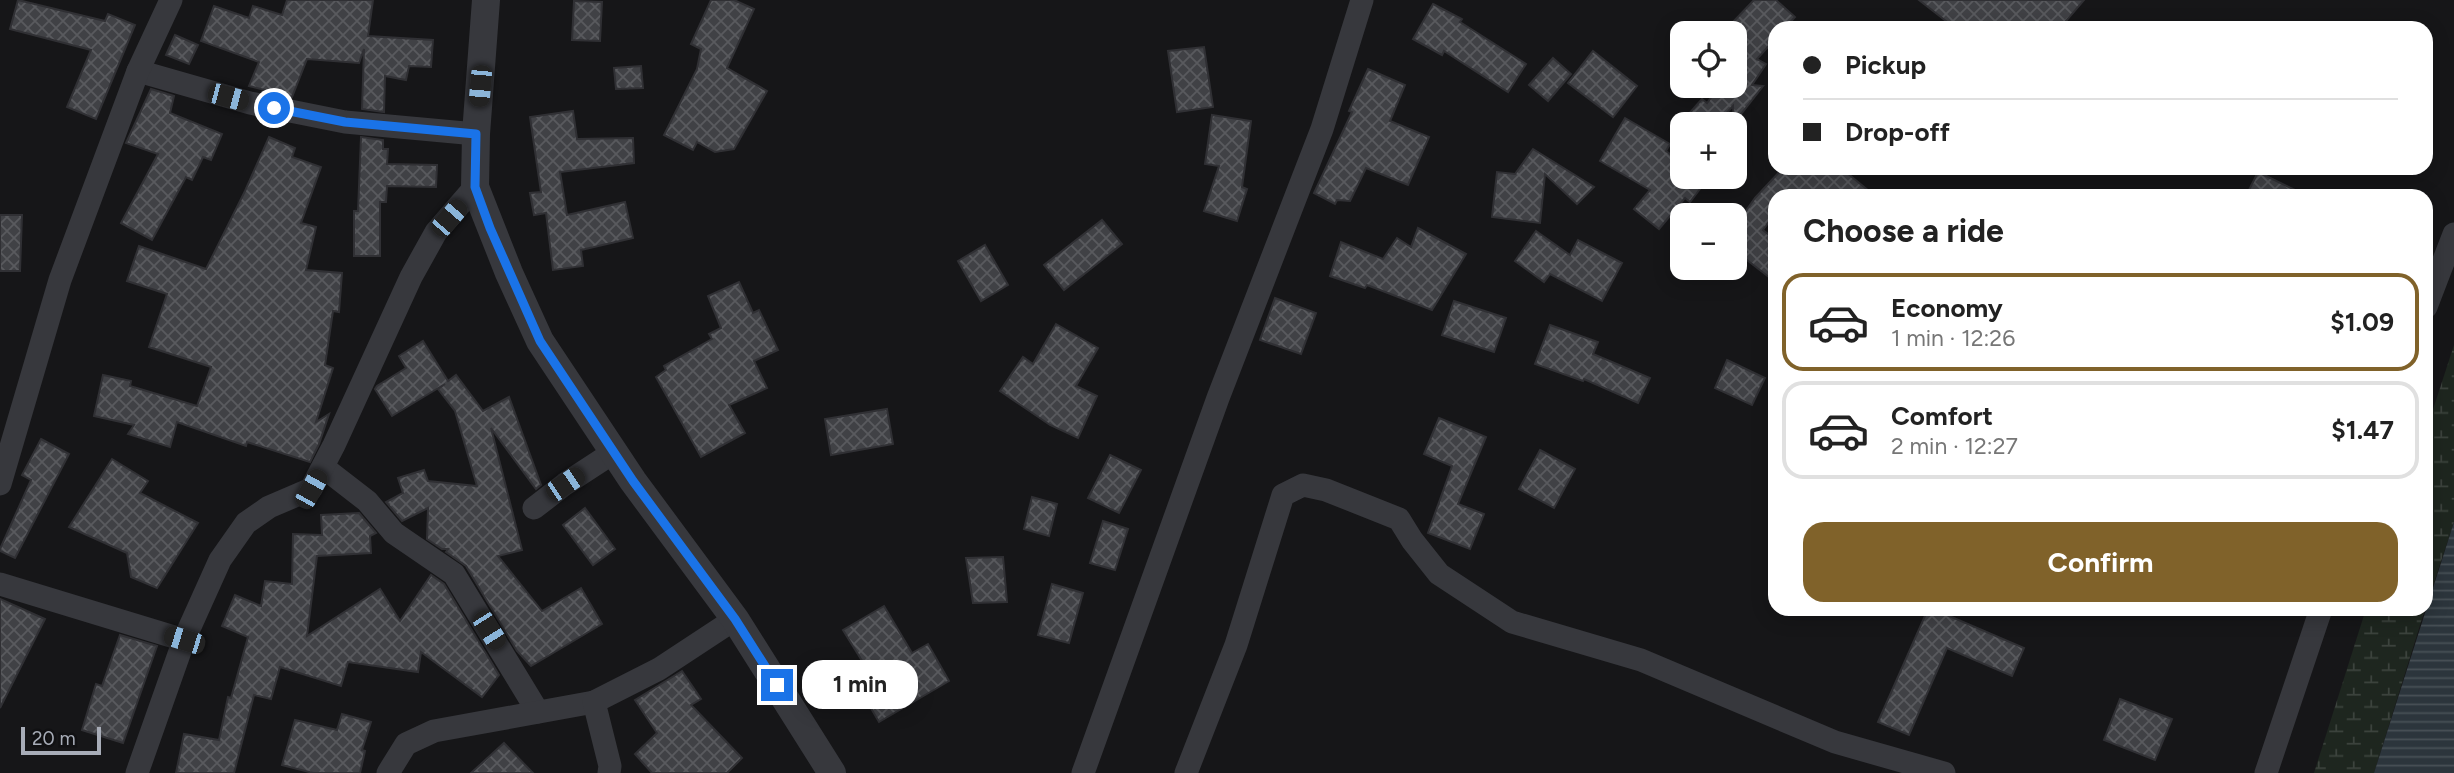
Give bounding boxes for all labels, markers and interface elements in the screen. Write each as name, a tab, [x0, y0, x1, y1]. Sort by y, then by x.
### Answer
map controls	[1670, 21, 1747, 280]
button: locate	[1670, 21, 1747, 98]
text: Pickup	[1845, 49, 1926, 81]
car	[468, 64, 493, 108]
car	[205, 81, 252, 113]
route start	[258, 92, 290, 124]
button: +	[1670, 112, 1747, 189]
text: Drop-off	[1845, 116, 1950, 148]
car	[428, 195, 471, 241]
button: −	[1670, 203, 1747, 280]
text: Choose a ride	[1803, 212, 2004, 250]
icon: car	[1807, 291, 1870, 354]
text: Economy	[1891, 292, 2003, 324]
text: $1.09	[2330, 306, 2394, 338]
text: 1 min · 12:26	[1891, 324, 2015, 352]
icon: car	[1807, 399, 1870, 462]
text: Comfort	[1891, 400, 1993, 432]
text: $1.47	[2331, 414, 2394, 446]
text: 2 min · 12:27	[1891, 432, 2018, 460]
car	[542, 464, 589, 504]
car	[292, 466, 331, 512]
button: Confirm	[1803, 522, 2398, 602]
car	[469, 607, 510, 653]
car	[161, 624, 208, 656]
callout: 1 min	[802, 660, 917, 710]
route end	[761, 669, 793, 701]
text: 1 min	[833, 670, 887, 698]
scale bar	[21, 724, 102, 756]
text: 20 m	[32, 727, 76, 750]

